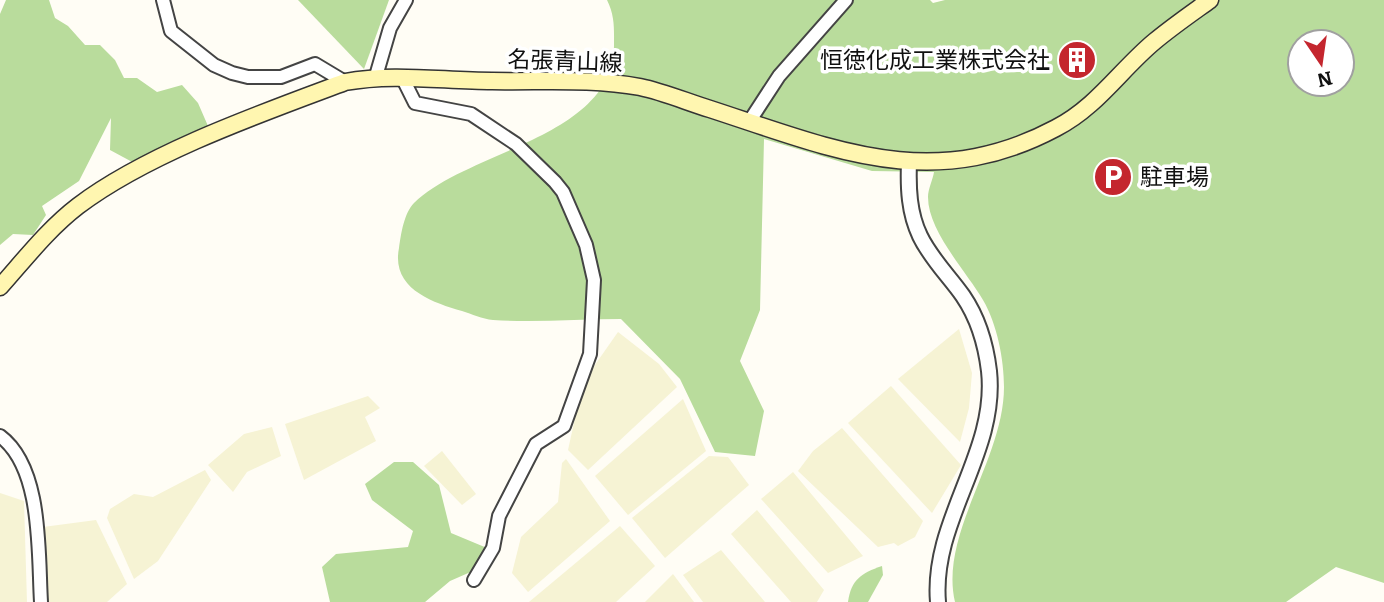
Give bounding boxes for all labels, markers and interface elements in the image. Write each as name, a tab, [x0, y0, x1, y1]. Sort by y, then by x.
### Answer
north arrow	[1286, 28, 1356, 98]
building icon: 恒徳化成工業株式会社	[1056, 39, 1098, 81]
street label: 名張青山線	[507, 45, 623, 77]
place label: 恒徳化成工業株式会社	[820, 46, 1050, 74]
text: N	[1315, 66, 1334, 92]
parking icon: 駐車場	[1092, 156, 1134, 198]
place label: 駐車場	[1140, 163, 1209, 191]

